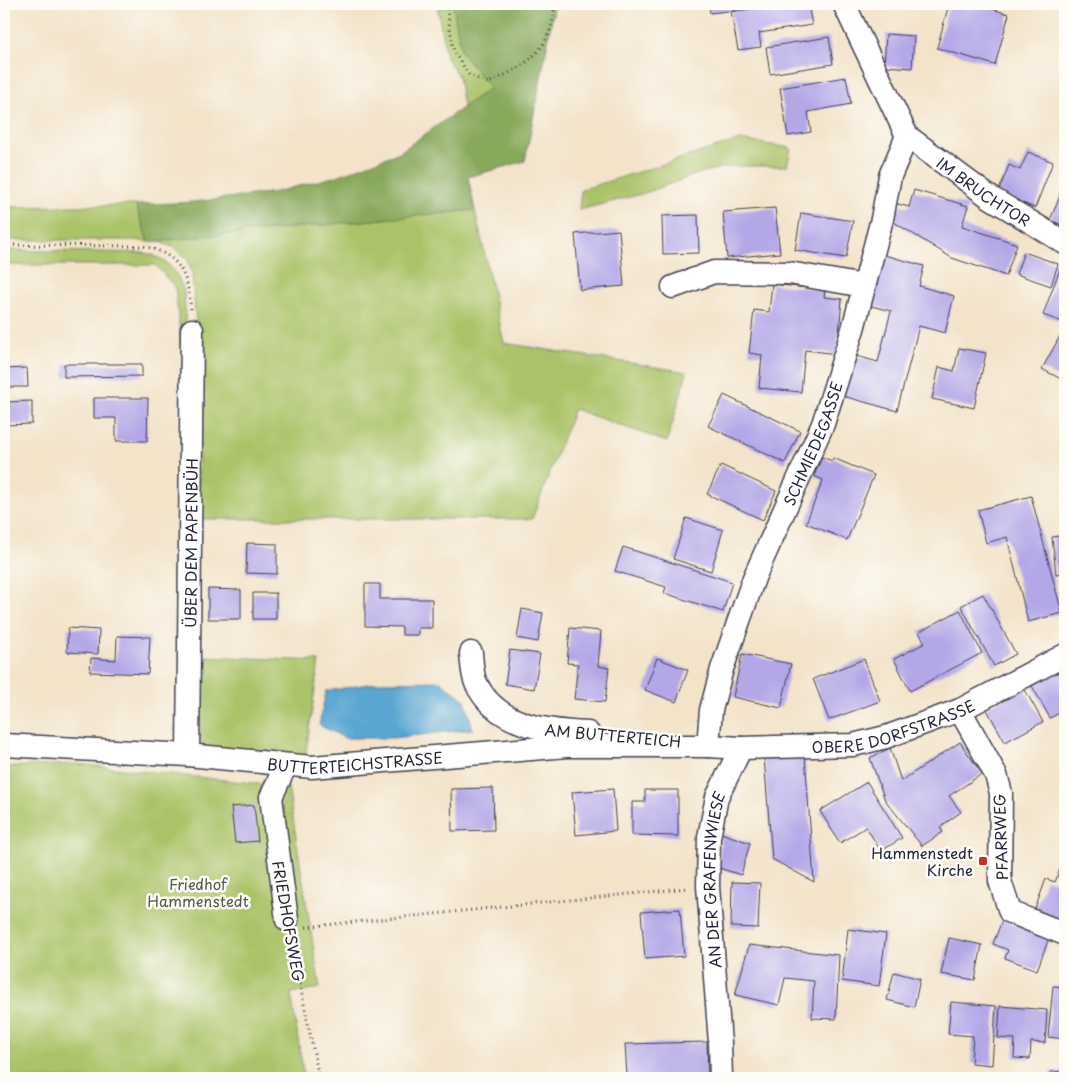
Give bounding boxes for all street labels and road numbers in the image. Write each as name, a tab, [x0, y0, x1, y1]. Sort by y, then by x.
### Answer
street label: IM BRUCHTOR	[932, 151, 1036, 231]
street label: SCHMIEDEGASSE	[777, 378, 847, 509]
street label: ÜBER DEM PAPENBÜH	[178, 458, 202, 628]
street label: OBERE DORFSTRASSE	[811, 693, 979, 758]
street label: AM BUTTERTEICH	[544, 718, 682, 752]
street label: BUTTERTEICHSTRASSE	[266, 745, 444, 779]
street label: AN DER GRAFENWIESE	[696, 787, 730, 969]
street label: PFARRWEG	[987, 793, 1013, 881]
street label: FRIEDHOFSWEG	[267, 859, 311, 983]

